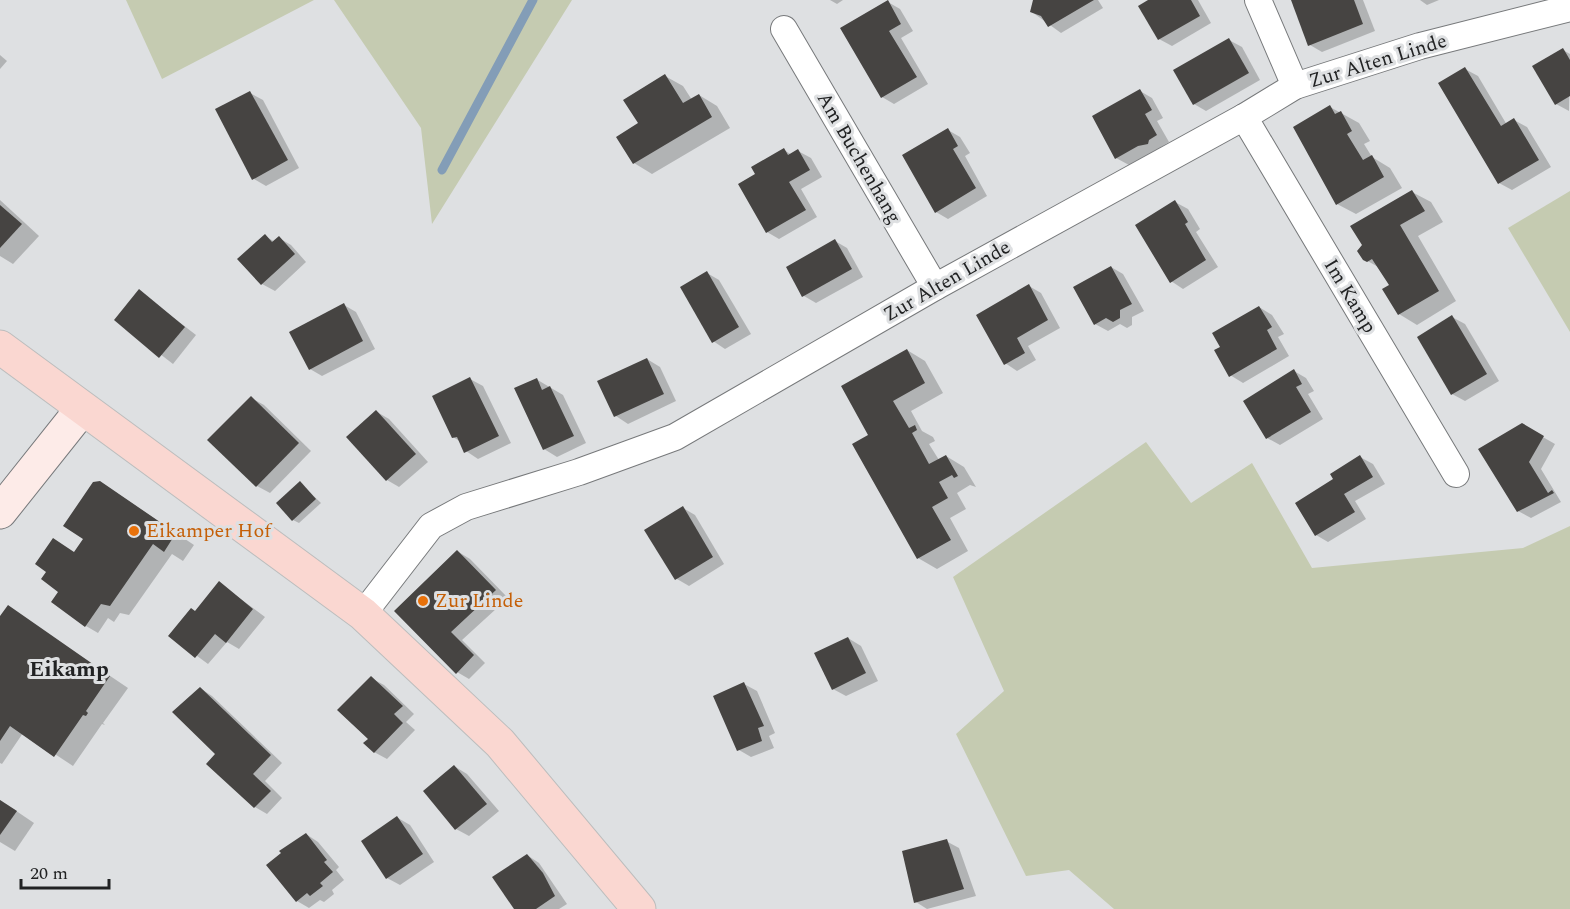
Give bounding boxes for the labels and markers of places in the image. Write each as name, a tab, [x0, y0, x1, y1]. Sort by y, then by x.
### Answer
place label: Eikamper Hof	[146, 516, 273, 546]
marker: Eikamper Hof	[127, 524, 141, 538]
place label: Zur Linde	[435, 586, 523, 616]
marker: Zur Linde	[416, 594, 430, 608]

